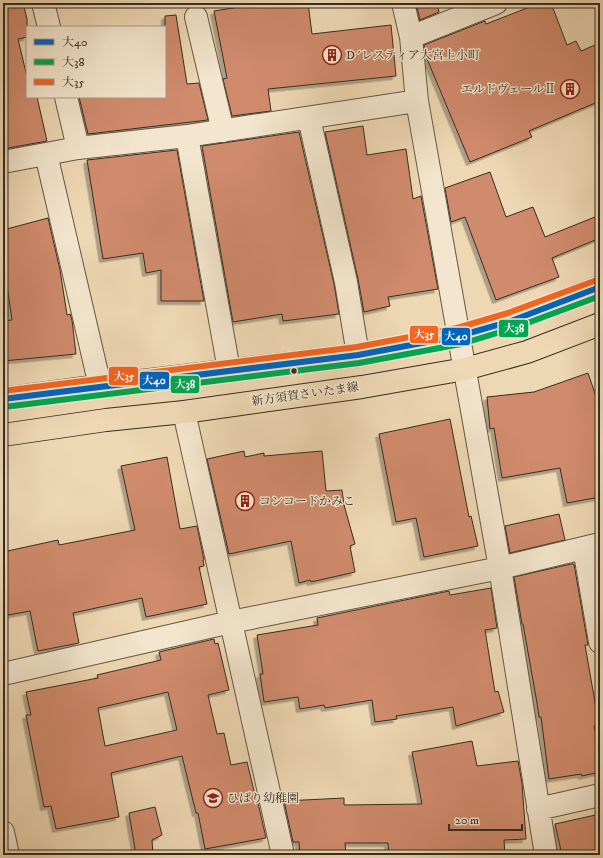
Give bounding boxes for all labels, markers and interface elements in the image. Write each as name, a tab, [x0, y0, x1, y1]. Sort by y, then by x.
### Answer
legend	[26, 26, 166, 98]
text: 大40	[62, 35, 87, 50]
building icon: D´レスティア大宮上小町	[321, 44, 343, 66]
place label: D´レスティア大宮上小町	[346, 48, 480, 63]
text: 大38	[62, 55, 84, 70]
text: 大35	[62, 75, 84, 90]
building icon: エルドヴェールⅡ	[559, 78, 581, 100]
place label: エルドヴェールⅡ	[461, 82, 556, 97]
line badge: 大38	[498, 319, 529, 338]
text: 大38	[504, 322, 525, 336]
line badge: 大35	[409, 325, 439, 344]
line badge: 大40	[441, 327, 471, 346]
text: 大35	[414, 328, 435, 342]
text: 大40	[444, 330, 468, 344]
line badge: 大35	[108, 366, 139, 386]
unlabelled marker	[289, 366, 299, 376]
text: 大35	[114, 370, 135, 384]
line badge: 大40	[139, 371, 170, 390]
text: 大40	[142, 374, 166, 388]
line badge: 大38	[170, 375, 200, 394]
text: 大38	[175, 378, 196, 392]
street label: 新方須賀さいたま線	[251, 380, 360, 409]
building icon: コンコードかみこ	[234, 490, 256, 512]
place label: コンコードかみこ	[259, 494, 355, 509]
school or university icon: ひばり幼稚園	[202, 787, 224, 809]
place label: ひばり幼稚園	[227, 791, 299, 806]
scale bar	[449, 806, 522, 832]
text: 20 m	[455, 813, 479, 828]

